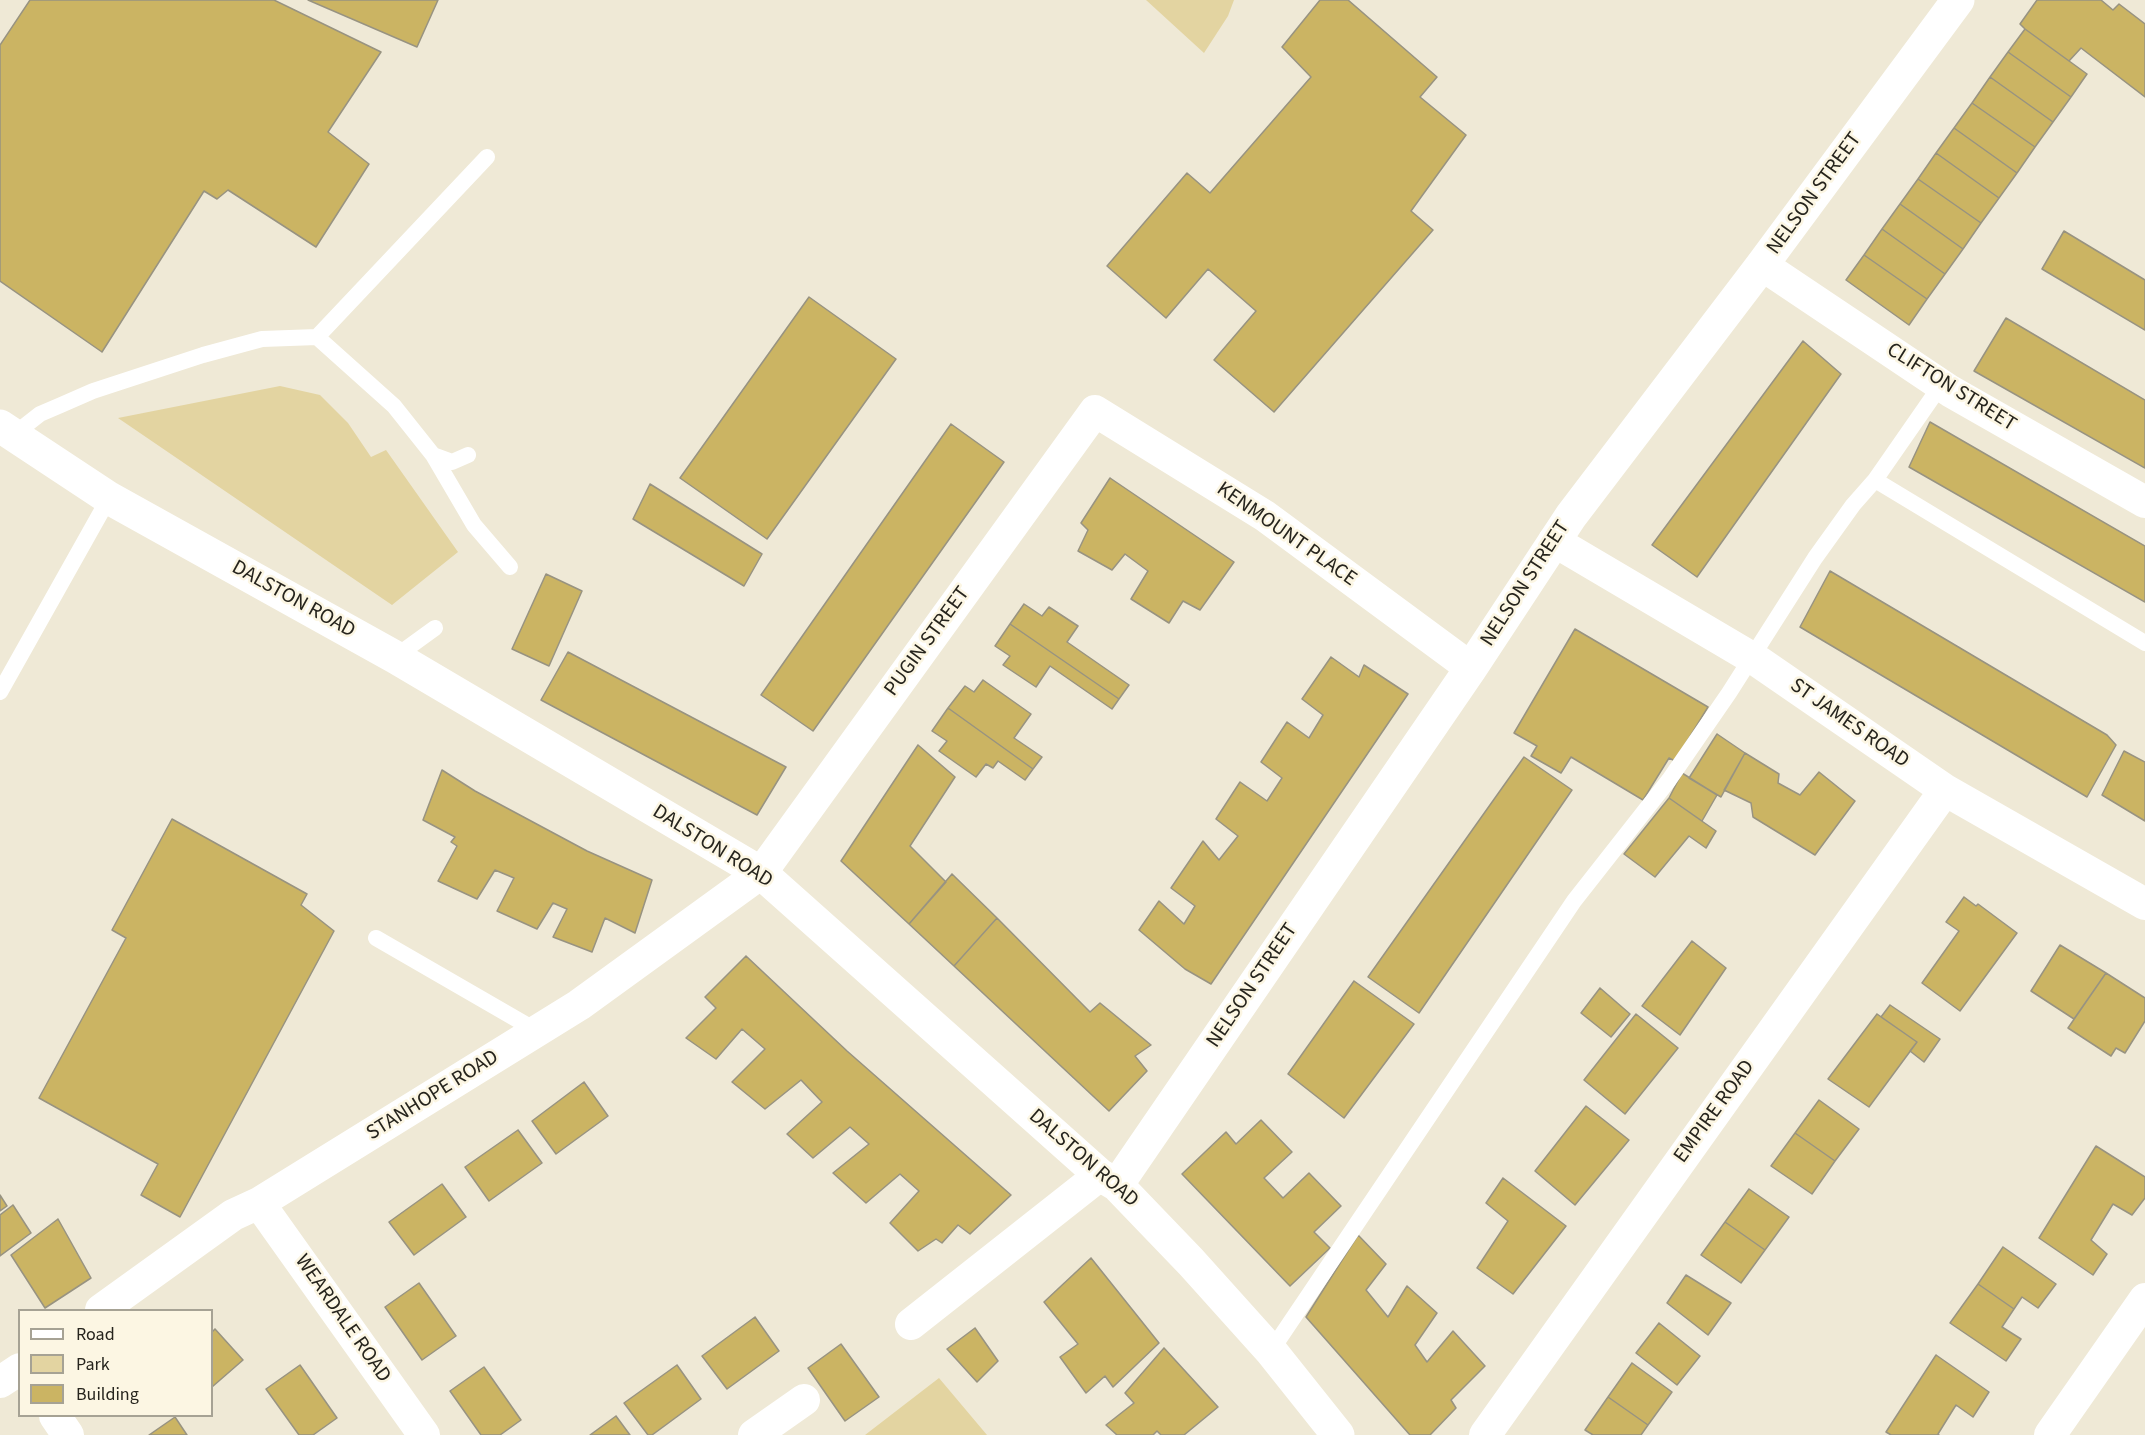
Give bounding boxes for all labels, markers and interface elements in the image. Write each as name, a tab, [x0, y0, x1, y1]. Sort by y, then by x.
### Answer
street label: NELSON STREET	[1762, 128, 1868, 260]
street label: CLIFTON STREET	[1882, 338, 2020, 438]
street label: KENMOUNT PLACE	[1211, 477, 1361, 593]
street label: NELSON STREET	[1476, 516, 1576, 652]
street label: DALSTON ROAD	[227, 556, 359, 644]
street label: PUGIN STREET	[880, 582, 976, 702]
street label: ST JAMES ROAD	[1785, 674, 1913, 774]
street label: DALSTON ROAD	[647, 800, 777, 894]
street label: NELSON STREET	[1202, 919, 1304, 1053]
street label: STANHOPE ROAD	[362, 1045, 504, 1147]
street label: EMPIRE ROAD	[1669, 1056, 1761, 1168]
street label: DALSTON ROAD	[1023, 1105, 1143, 1213]
street label: WEARDALE ROAD	[289, 1250, 395, 1388]
legend	[18, 1309, 213, 1417]
text: Road	[76, 1322, 115, 1347]
text: Park	[76, 1352, 110, 1377]
text: Building	[76, 1382, 139, 1407]

